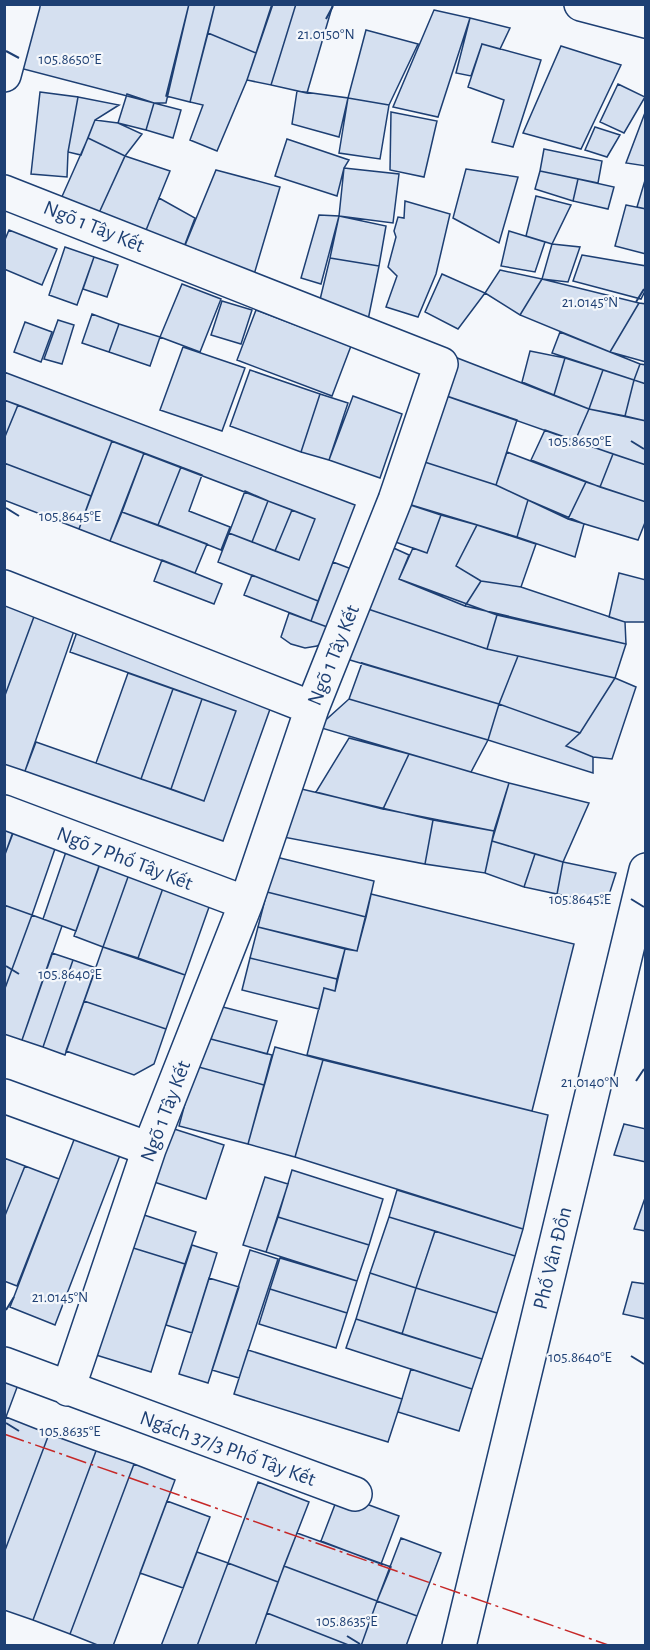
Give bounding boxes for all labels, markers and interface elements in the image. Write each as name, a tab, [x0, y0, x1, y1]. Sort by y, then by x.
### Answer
text: 21.0150°N	[297, 27, 355, 42]
text: 105.8650°E	[39, 52, 101, 67]
street label: Ngõ 1 Tây Kết	[40, 197, 147, 256]
text: 21.0145°N	[562, 295, 618, 310]
text: 105.8650°E	[549, 434, 611, 449]
text: 105.8645°E	[39, 509, 101, 524]
street label: Ngõ 1 Tây Kết	[304, 602, 363, 709]
street label: Ngõ 7 Phố Tây Kết	[54, 823, 196, 894]
text: 105.8645°E	[549, 892, 611, 907]
text: 105.8640°E	[38, 967, 102, 982]
street label: Ngõ 1 Tây Kết	[137, 1057, 194, 1165]
text: 21.0140°N	[561, 1075, 619, 1090]
street label: Phố Vân Đồn	[530, 1205, 575, 1312]
text: 21.0145°N	[32, 1290, 88, 1305]
text: 105.8640°E	[548, 1350, 612, 1365]
street label: Ngách 37/3 Phố Tây Kết	[137, 1407, 319, 1490]
text: 105.8635°E	[39, 1424, 101, 1439]
text: 105.8635°E	[316, 1614, 378, 1629]

